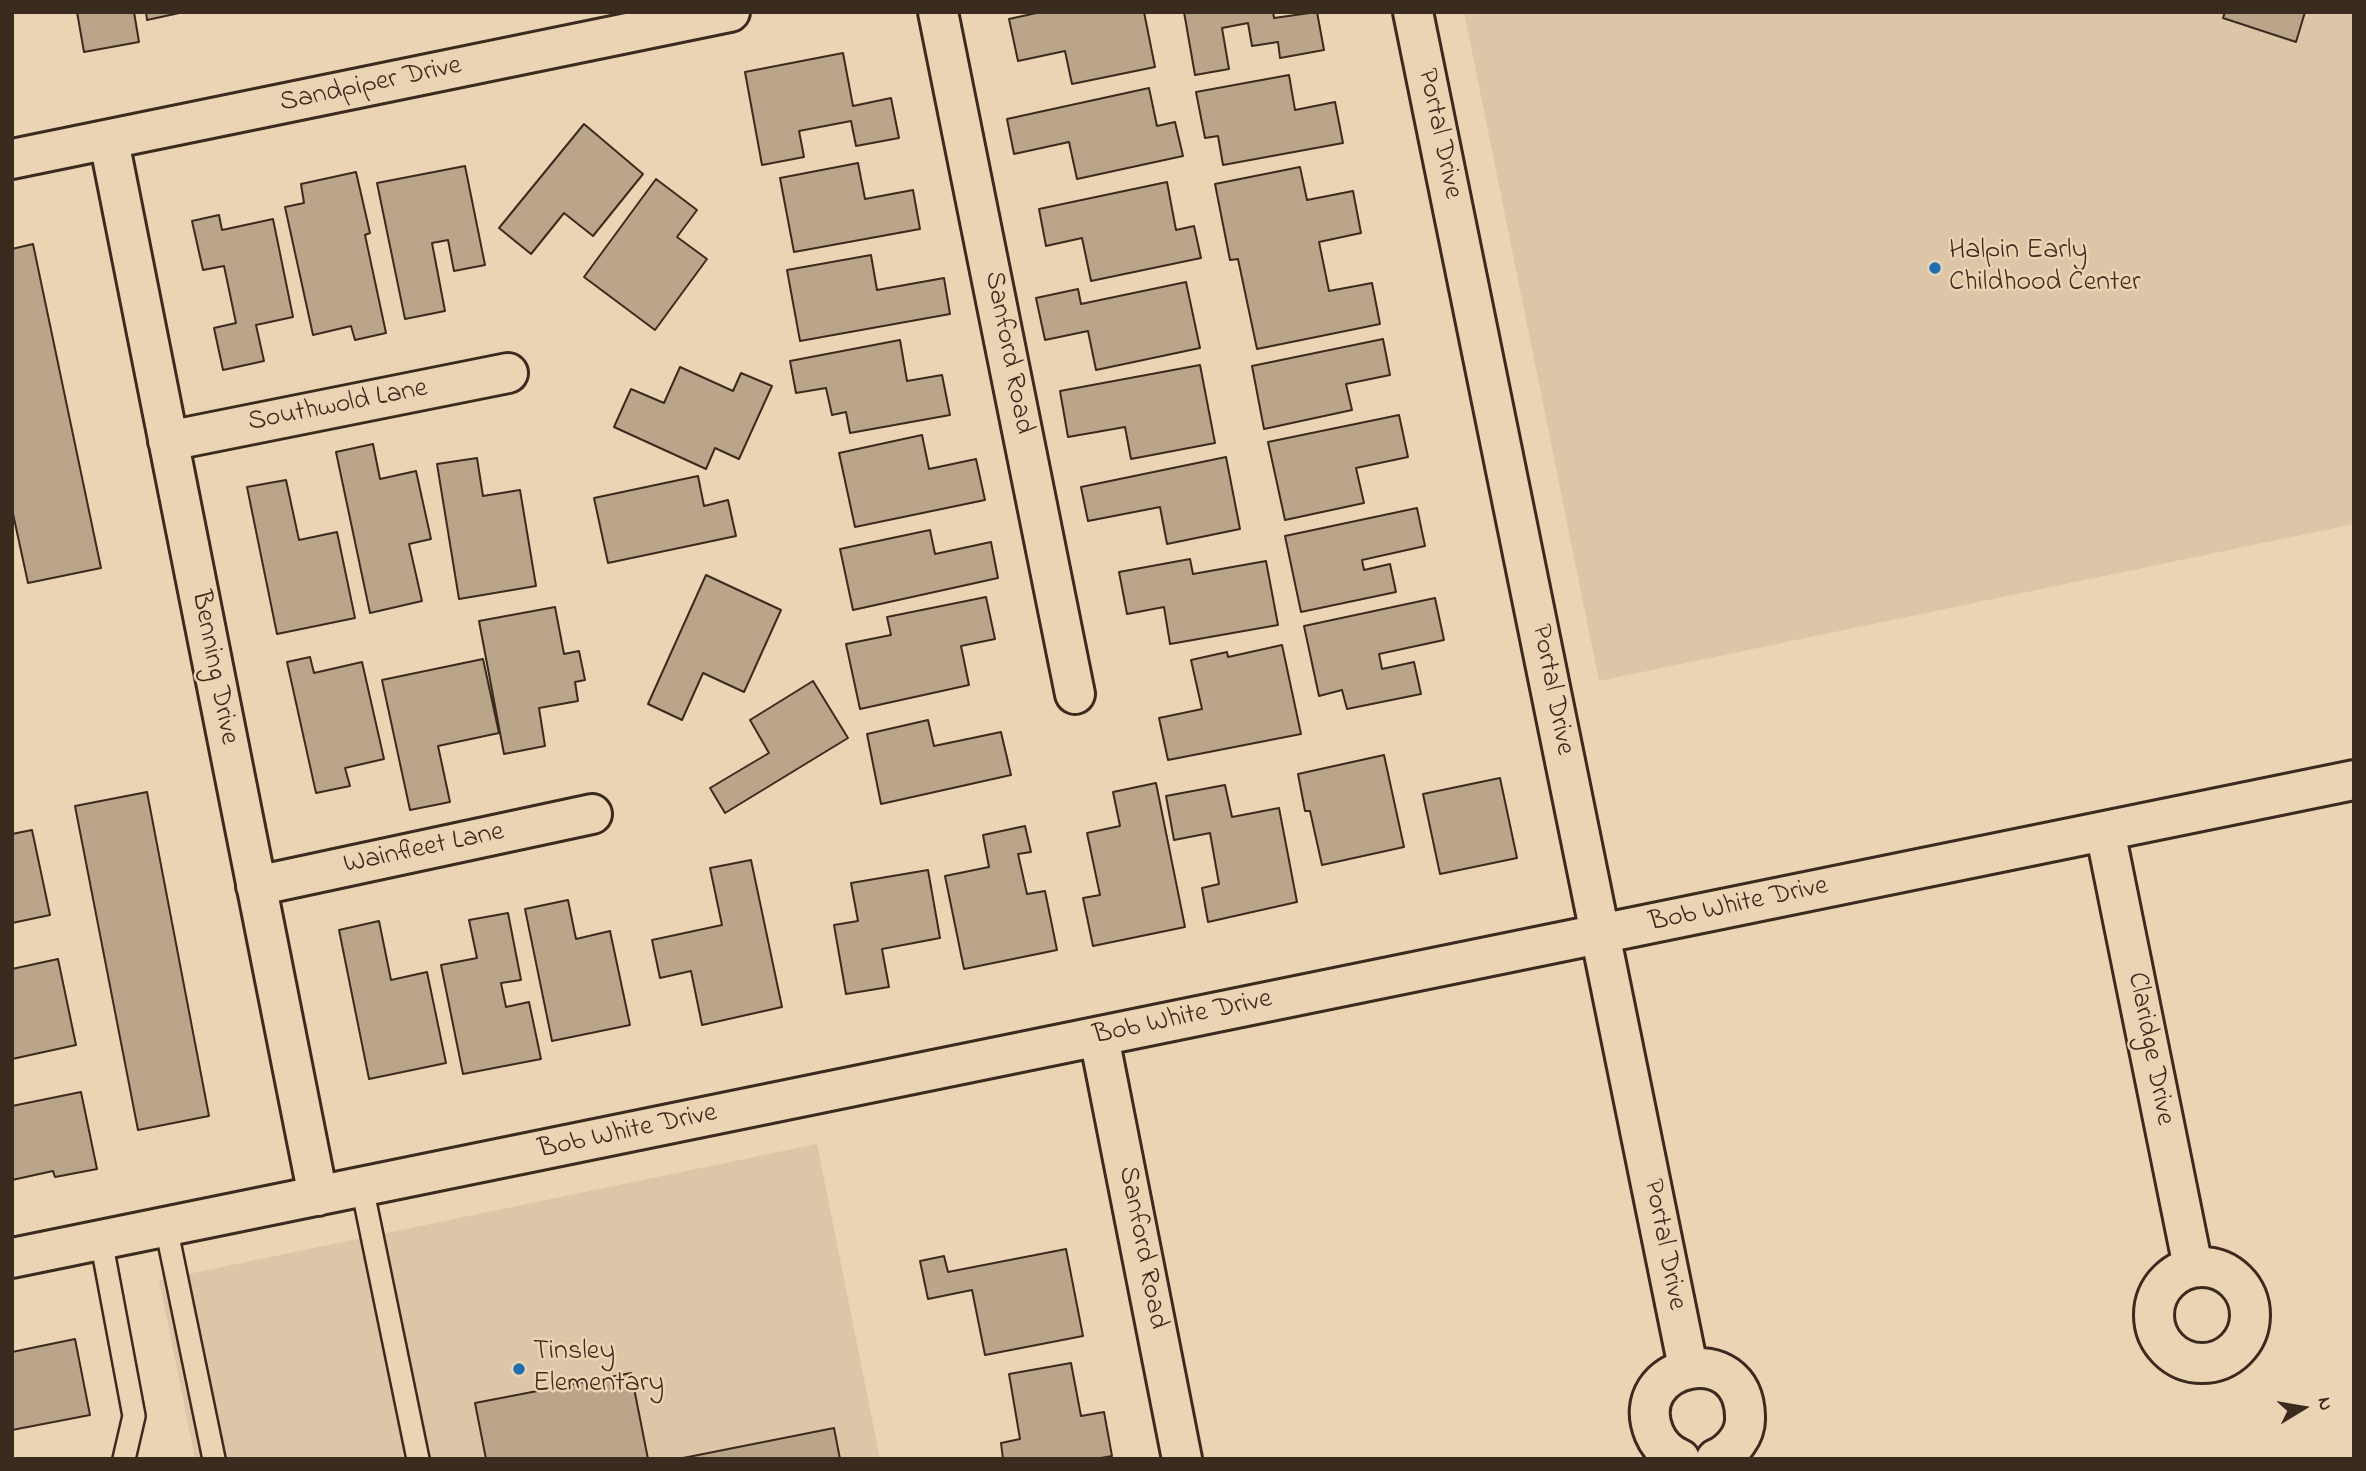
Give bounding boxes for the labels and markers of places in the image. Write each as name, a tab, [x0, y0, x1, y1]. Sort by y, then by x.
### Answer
place label: Halpin Early Childhood Center	[1949, 235, 2141, 301]
marker: Halpin Early Childhood Center	[1927, 260, 1943, 276]
place label: Tinsley Elementary	[533, 1336, 664, 1402]
marker: Tinsley Elementary	[511, 1361, 527, 1377]

